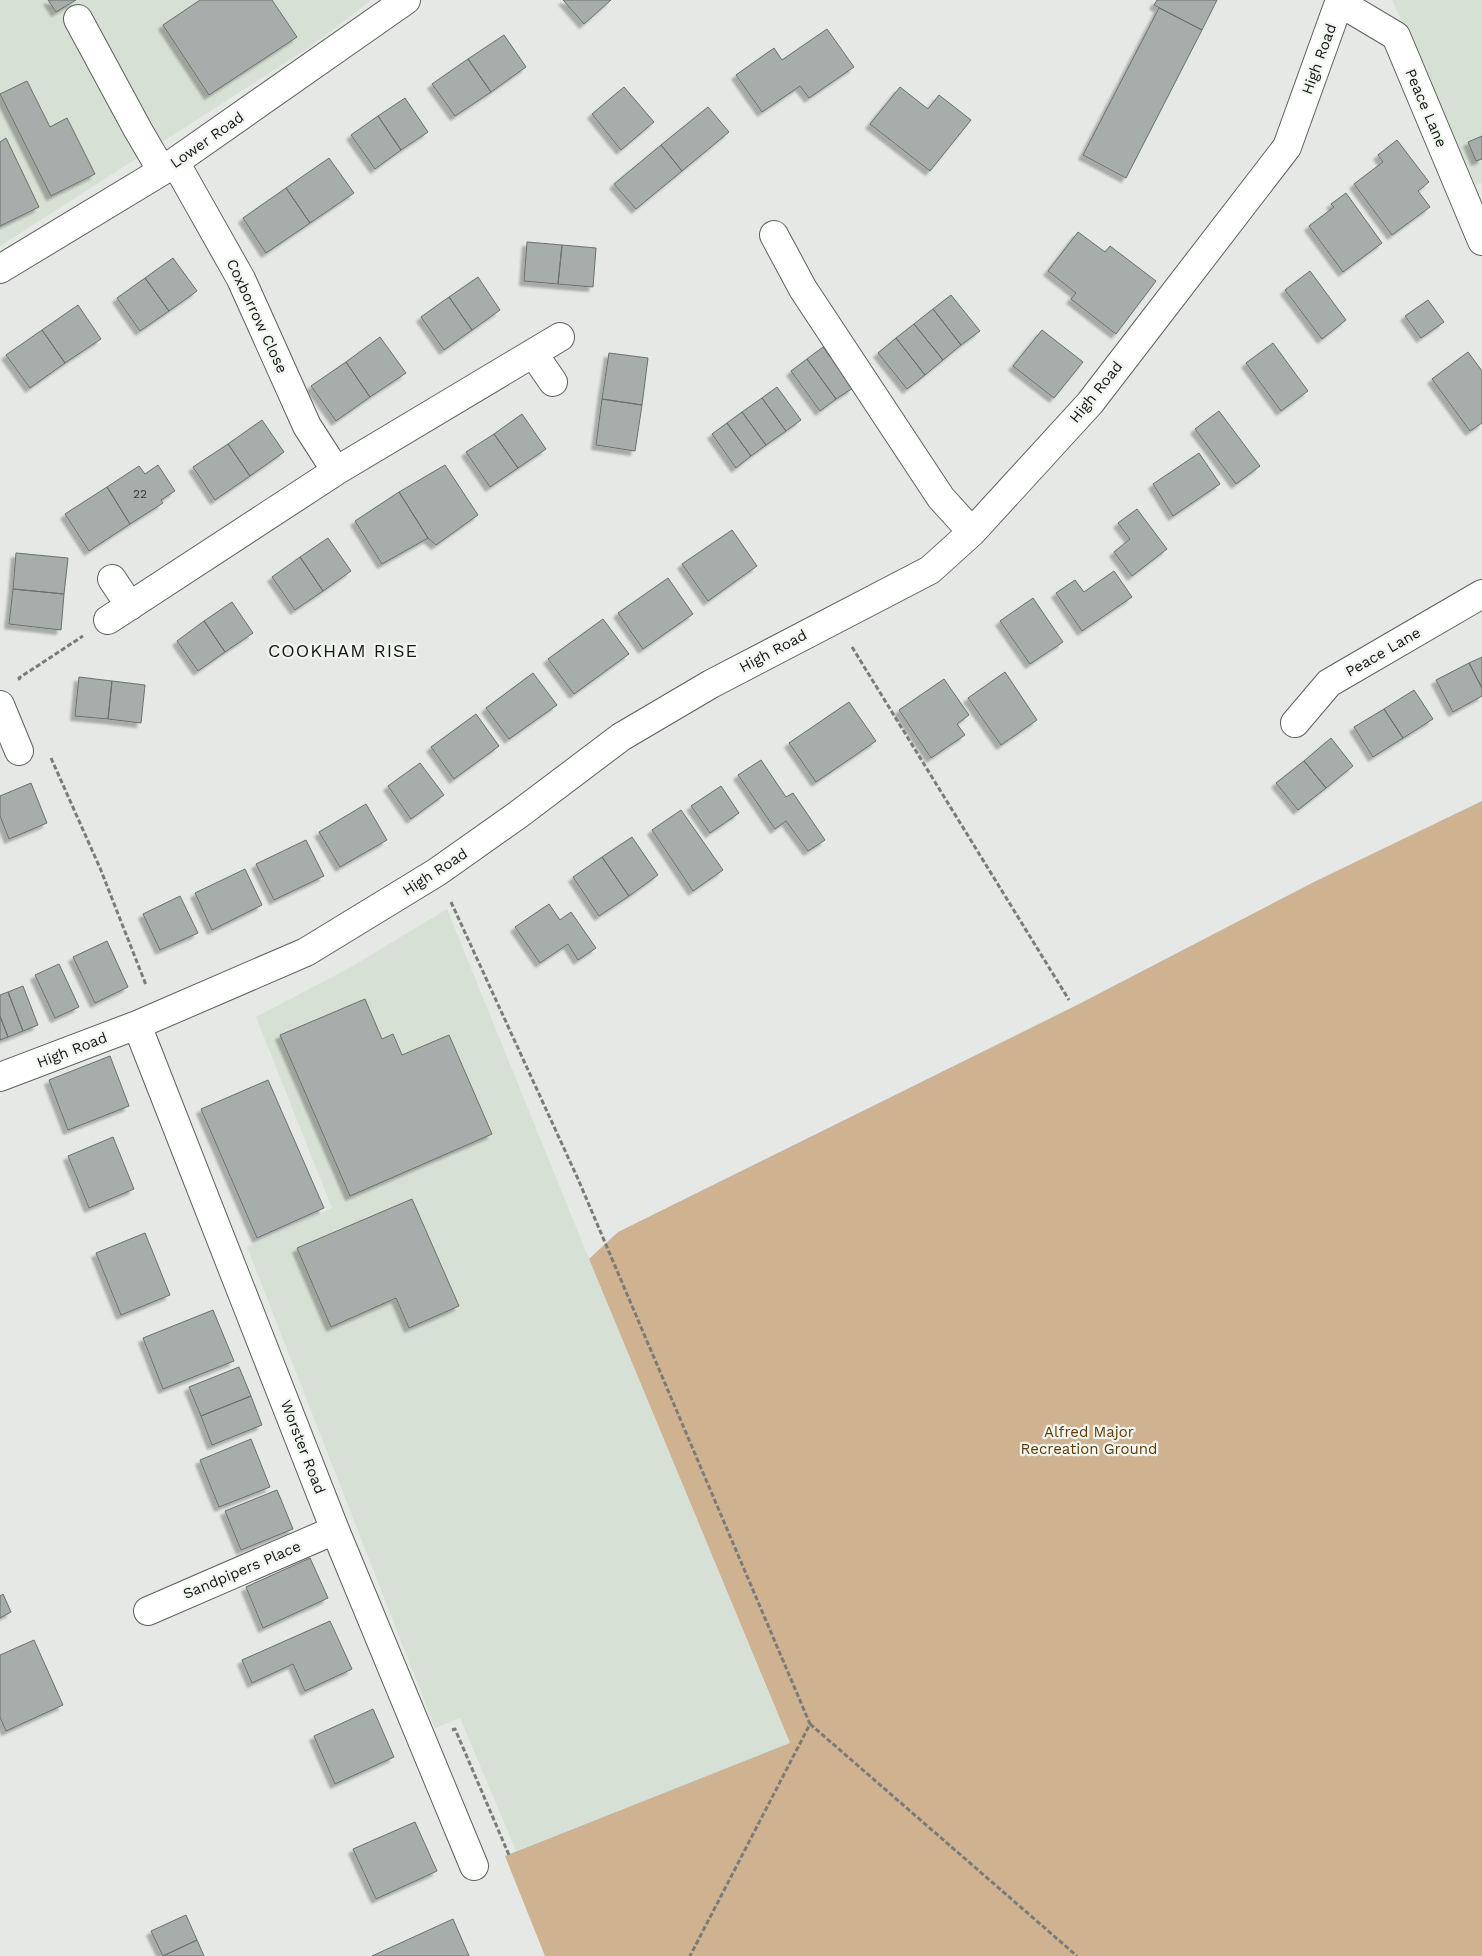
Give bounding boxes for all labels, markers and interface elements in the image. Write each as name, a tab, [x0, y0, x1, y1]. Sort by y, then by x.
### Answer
street label: High Road	[1298, 21, 1340, 97]
street label: Peace Lane	[1401, 66, 1451, 150]
street label: Lower Road	[167, 108, 247, 172]
street label: Coxborrow Close	[223, 256, 291, 376]
street label: High Road	[1066, 358, 1126, 426]
house number: 22	[133, 487, 147, 501]
street label: Peace Lane	[1342, 623, 1424, 681]
street label: High Road	[736, 626, 810, 676]
district label: COOKHAM RISE	[268, 640, 418, 661]
street label: High Road	[399, 844, 471, 900]
street label: High Road	[34, 1028, 110, 1072]
street label: Worster Road	[277, 1398, 329, 1496]
park label: Alfred Major Recreation Ground	[1021, 1423, 1157, 1458]
street label: Sandpipers Place	[180, 1537, 304, 1603]

